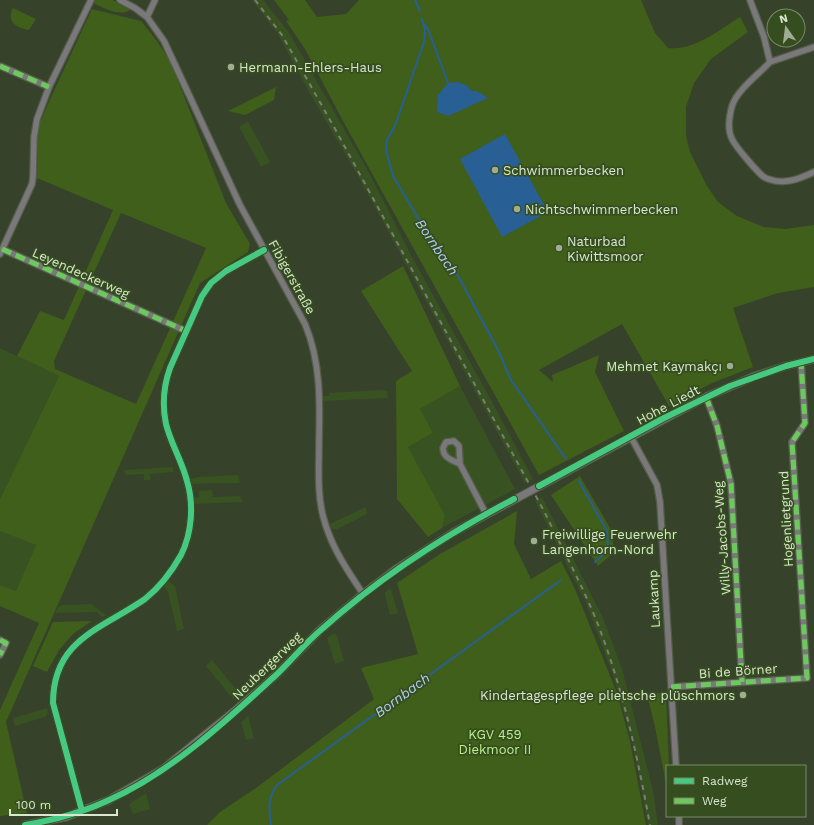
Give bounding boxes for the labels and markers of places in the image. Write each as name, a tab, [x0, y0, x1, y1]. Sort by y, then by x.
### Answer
place label: Hermann-Ehlers-Haus	[239, 60, 382, 75]
marker: Hermann-Ehlers-Haus	[226, 62, 236, 72]
place label: Schwimmerbecken	[503, 163, 624, 178]
marker: Schwimmerbecken	[490, 165, 500, 175]
place label: Nichtschwimmerbecken	[525, 202, 678, 217]
marker: Nichtschwimmerbecken	[512, 204, 522, 214]
place label: Naturbad Kiwittsmoor	[567, 234, 644, 264]
marker: Naturbad Kiwittsmoor	[554, 243, 564, 253]
place label: Mehmet Kaymakçı	[606, 359, 722, 374]
marker: Mehmet Kaymakçı	[725, 361, 735, 371]
place label: Freiwillige Feuerwehr Langenhorn-Nord	[542, 527, 677, 557]
marker: Freiwillige Feuerwehr Langenhorn-Nord	[529, 536, 539, 546]
place label: Kindertagespflege plietsche plüschmors	[480, 688, 735, 703]
marker: Kindertagespflege plietsche plüschmors	[738, 690, 748, 700]

